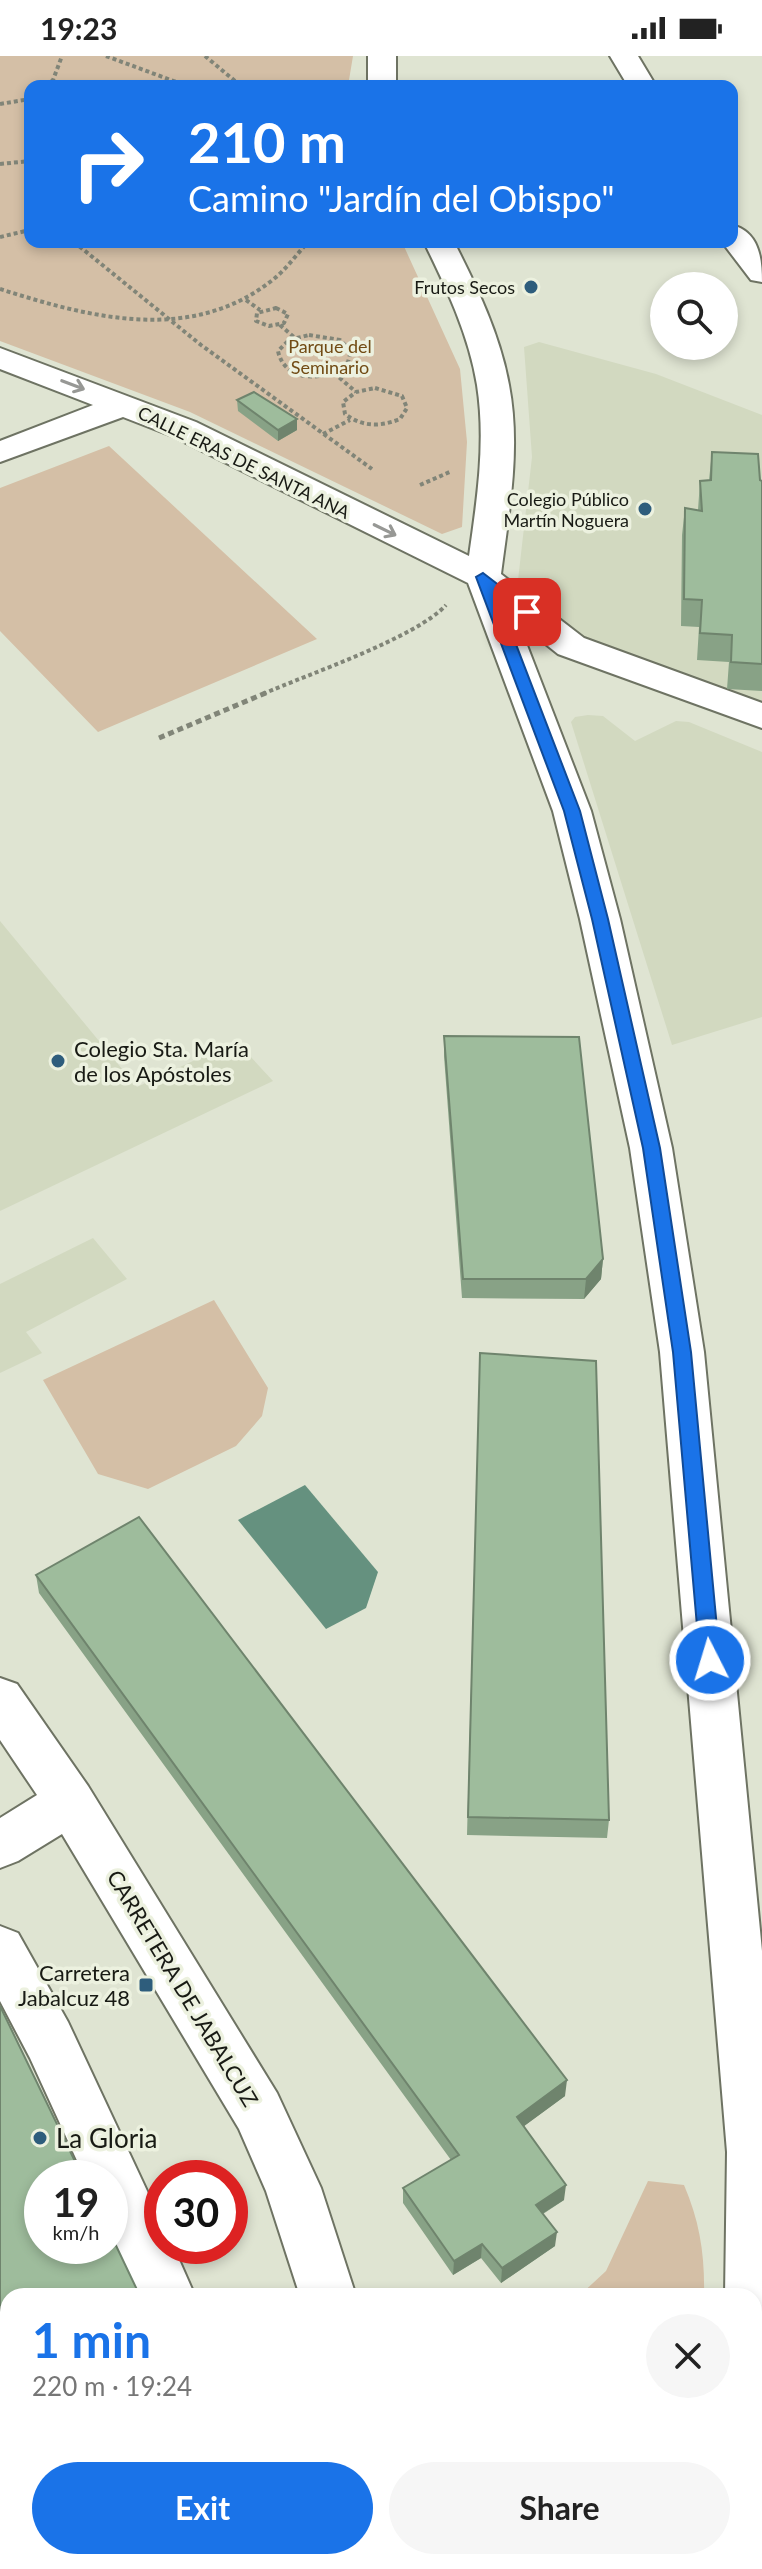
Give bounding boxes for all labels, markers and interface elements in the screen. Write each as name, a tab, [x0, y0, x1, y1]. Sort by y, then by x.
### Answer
text: 19:23	[40, 10, 117, 46]
text: 210 m	[188, 108, 346, 175]
icon: right	[56, 112, 160, 216]
text: Camino "Jardín del Obispo"	[188, 176, 615, 220]
map controls	[650, 272, 738, 360]
button: search	[650, 272, 738, 360]
place label: Frutos Secos	[414, 276, 515, 298]
marker: Frutos Secos	[522, 278, 540, 296]
park label: Parque del Seminario	[288, 335, 372, 378]
one-way arrow	[60, 379, 85, 393]
street label: CALLE ERAS DE SANTA ANA	[134, 401, 354, 523]
place label: Colegio Público Martín Noguera	[503, 488, 629, 531]
marker: Colegio Público Martín Noguera	[636, 500, 654, 518]
one-way arrow	[372, 523, 396, 538]
pin	[493, 578, 561, 646]
icon: arrive	[505, 590, 549, 634]
place label: Colegio Sta. María de los Apóstoles	[74, 1035, 249, 1087]
marker: Colegio Sta. María de los Apóstoles	[49, 1052, 67, 1070]
position arrow	[668, 1618, 752, 1702]
street label: CARRETERA DE JABALCUZ	[102, 1865, 264, 2111]
place label: Carretera Jabalcuz 48	[18, 1959, 130, 2011]
marker: Carretera Jabalcuz 48	[137, 1976, 155, 1994]
place label: La Gloria	[56, 2122, 157, 2154]
marker: La Gloria	[31, 2129, 49, 2147]
speed limit sign: 30	[144, 2160, 248, 2264]
text: 19	[53, 2178, 99, 2226]
text: km/h	[53, 2220, 99, 2244]
text: 1 min	[32, 2311, 151, 2368]
button: close	[646, 2314, 730, 2398]
text: 220 m · 19:24	[32, 2370, 192, 2402]
button: Exit	[32, 2462, 373, 2554]
button: Share	[389, 2462, 730, 2554]

